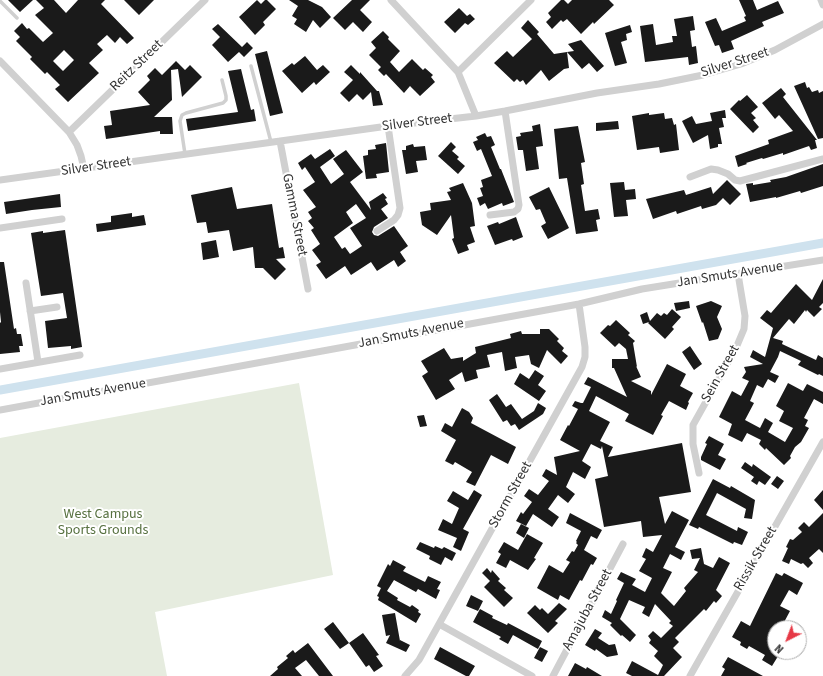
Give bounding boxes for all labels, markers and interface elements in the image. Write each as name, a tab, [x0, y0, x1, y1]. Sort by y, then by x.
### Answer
street label: Reitz Street	[107, 37, 167, 95]
street label: Silver Street	[699, 44, 771, 82]
street label: Silver Street	[381, 110, 453, 136]
street label: Silver Street	[60, 154, 132, 180]
street label: Gamma Street	[278, 172, 310, 258]
street label: Jan Smuts Avenue	[676, 258, 784, 292]
street label: Jan Smuts Avenue	[357, 316, 465, 352]
street label: Sein Street	[698, 342, 744, 406]
street label: Jan Smuts Avenue	[39, 375, 147, 411]
street label: Storm Street	[486, 459, 536, 531]
park label: West Campus Sports Grounds	[58, 507, 148, 540]
street label: Rissik Street	[731, 524, 781, 594]
street label: Amajuba Street	[559, 566, 617, 654]
north arrow	[767, 620, 807, 660]
text: N	[772, 641, 787, 657]

